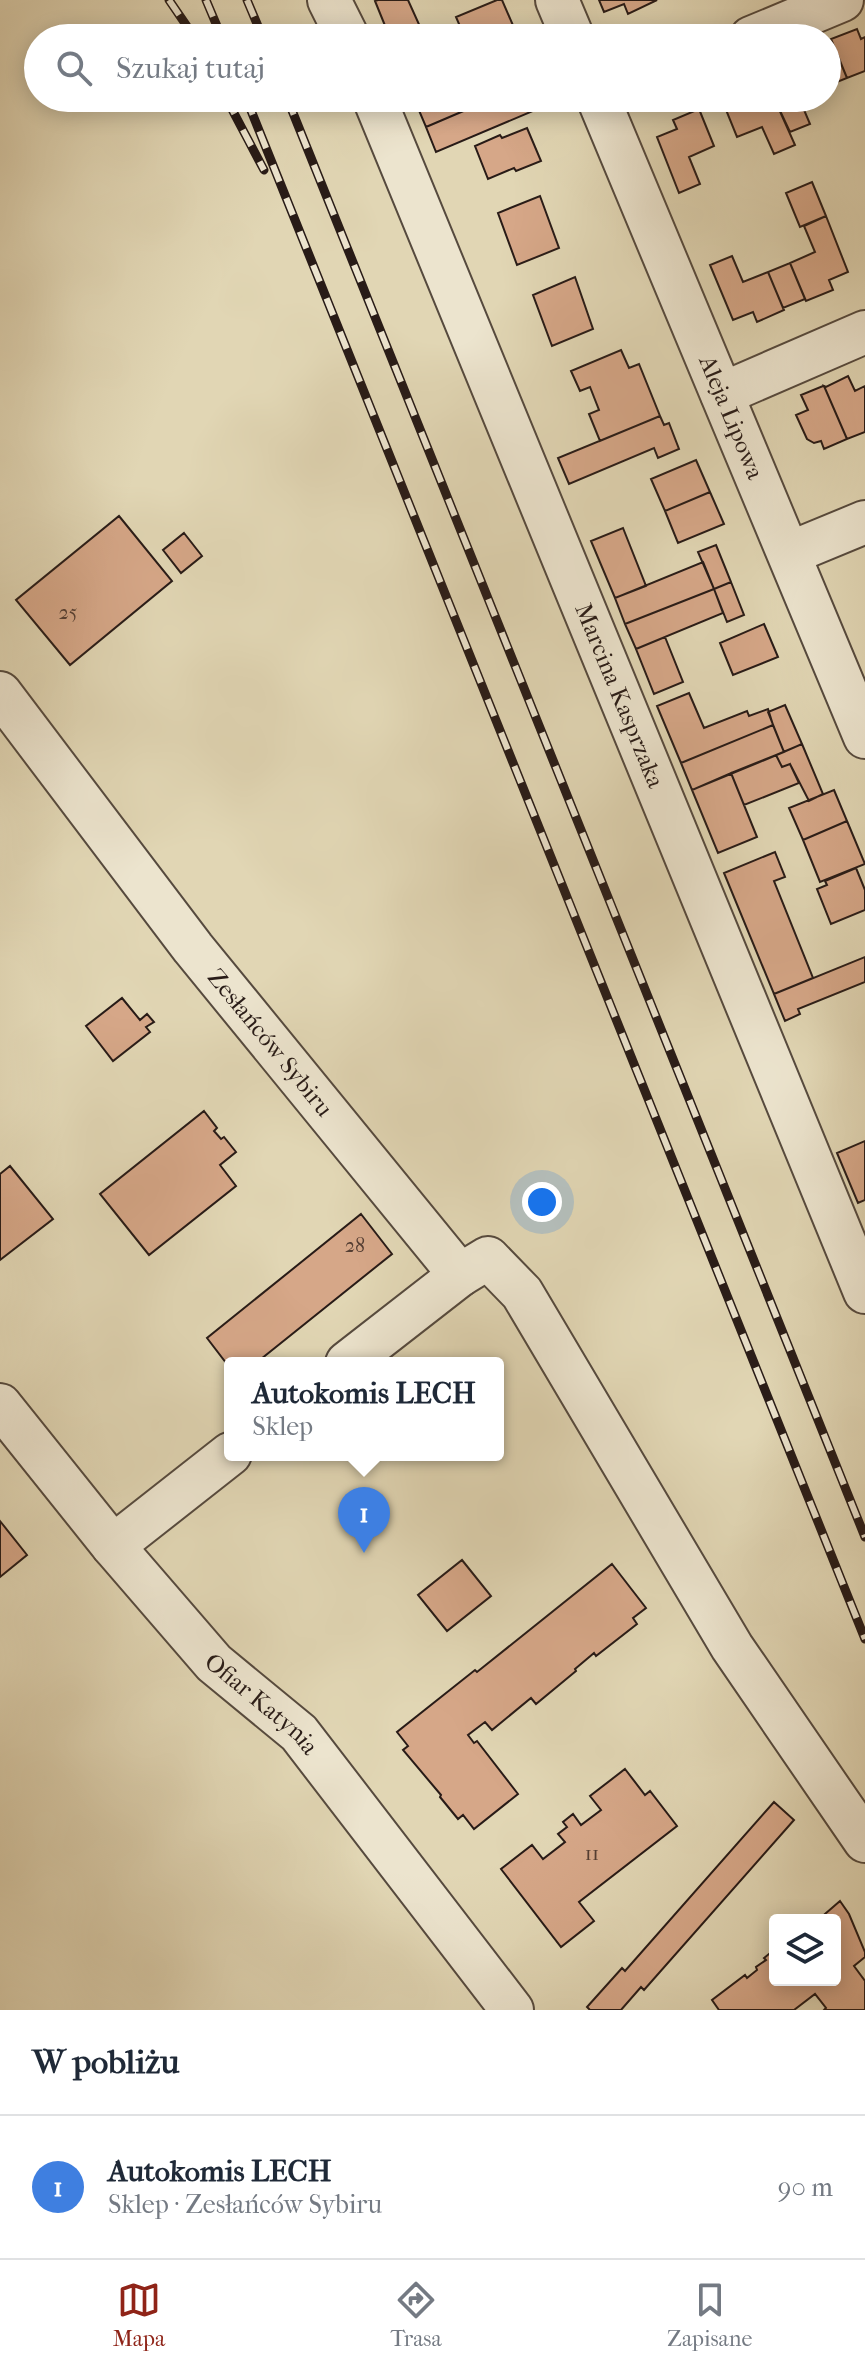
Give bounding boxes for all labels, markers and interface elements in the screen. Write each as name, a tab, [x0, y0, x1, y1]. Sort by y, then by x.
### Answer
search box	[24, 24, 841, 112]
icon: search	[52, 46, 96, 90]
text: Szukaj tutaj	[116, 51, 265, 86]
street label: Aleja Lipowa	[693, 350, 770, 484]
street label: Marcina Kasprzaka	[569, 599, 670, 793]
house number: 25	[59, 601, 77, 624]
street label: Zesłańców Sybiru	[202, 963, 339, 1122]
your location	[522, 1182, 562, 1222]
house number: 28	[345, 1234, 365, 1257]
popup	[224, 1357, 504, 1461]
text: Autokomis LECH	[252, 1376, 476, 1411]
text: Sklep	[252, 1411, 313, 1442]
pin: 1	[338, 1487, 390, 1553]
street label: Ofiar Katynia	[199, 1647, 325, 1761]
house number: 11	[585, 1842, 599, 1865]
map controls	[769, 1914, 841, 1986]
button: layers	[769, 1914, 841, 1986]
text: W pobliżu	[32, 2042, 179, 2082]
text: Autokomis LECH	[108, 2154, 331, 2189]
text: 1	[53, 2172, 63, 2203]
text: 90 m	[778, 2172, 833, 2203]
text: Sklep · Zesłańców Sybiru	[108, 2189, 382, 2220]
tab: Mapa	[113, 2278, 165, 2352]
tab: Trasa	[391, 2278, 442, 2352]
tab: Zapisane	[667, 2278, 752, 2352]

